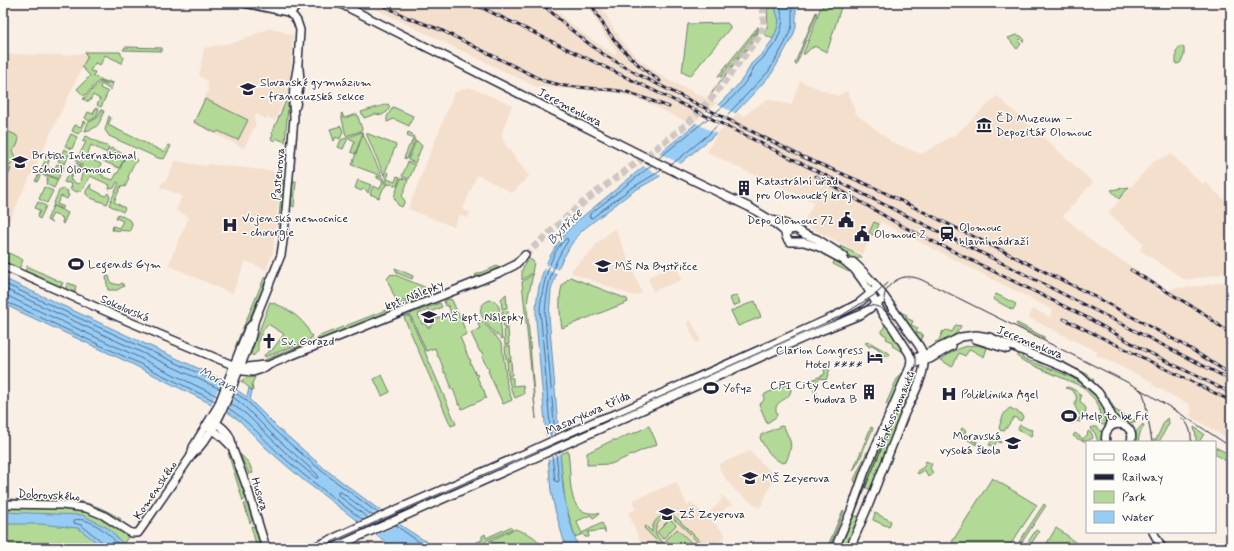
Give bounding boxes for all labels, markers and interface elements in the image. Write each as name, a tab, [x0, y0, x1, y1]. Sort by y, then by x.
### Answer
place label: Slovanské gymnázium - francouzská sekce	[260, 75, 372, 105]
school or university icon: Slovanské gymnázium - francouzská sekce	[239, 80, 257, 98]
street label: Jeremenkova	[535, 85, 604, 131]
place label: ČD Muzeum – Depozitář Olomouc	[996, 111, 1092, 141]
museum icon: ČD Muzeum – Depozitář Olomouc	[975, 116, 993, 134]
street label: Pasteurova	[269, 147, 289, 201]
place label: British International School Olomouc	[32, 148, 136, 178]
school or university icon: British International School Olomouc	[11, 153, 29, 171]
place label: Katastrální uřad pro Olomoucký kraj	[756, 174, 851, 204]
building icon: Katastrální uřad pro Olomoucký kraj	[735, 179, 753, 197]
water label: Bystřice	[544, 205, 587, 249]
place label: Vojenská nemocnice - chirurgie	[242, 211, 348, 241]
public building icon: Depo Olomouc 72	[837, 211, 855, 229]
place label: Depo Olomouc 72	[747, 213, 834, 229]
hospital icon: Vojenská nemocnice - chirurgie	[221, 216, 239, 234]
place label: Olomouc hlavní nádraží	[959, 220, 1029, 250]
public building icon: Olomouc 2	[853, 225, 871, 243]
station icon: Olomouc hlavní nádraží	[938, 225, 956, 243]
place label: Olomouc 2	[874, 227, 925, 243]
sports icon: Legends Gym	[67, 255, 85, 273]
place label: Legends Gym	[88, 257, 161, 274]
school or university icon: MŠ Na Bystřičce	[594, 257, 612, 275]
place label: MŠ Na Bystřičce	[615, 259, 698, 275]
street label: kpt. Nálepky	[383, 277, 446, 315]
street label: Sokolovská	[98, 291, 152, 327]
school or university icon: MŠ kpt. Nálepky	[420, 308, 438, 326]
place label: MŠ kpt. Nálepky	[441, 310, 524, 326]
street label: Jeremenkova	[994, 322, 1065, 364]
church icon: Sv. Gorazd	[260, 332, 278, 350]
place label: Sv. Gorazd	[281, 334, 334, 350]
place label: Clarion Congress Hotel ****	[776, 343, 864, 373]
hotel icon: Clarion Congress Hotel ****	[866, 348, 884, 366]
water label: Morava	[196, 363, 242, 398]
street label: tř. Kosmonautů	[872, 368, 920, 453]
place label: CPI City Center - budova B	[770, 378, 857, 408]
sports icon: Yofyz	[702, 379, 720, 397]
place label: Yofyz	[723, 381, 752, 397]
building icon: CPI City Center - budova B	[860, 383, 878, 401]
hospital icon: Poliklinika Agel	[940, 385, 958, 403]
place label: Poliklinika Agel	[961, 387, 1038, 403]
street label: Masarykova třída	[543, 388, 634, 440]
sports icon: Help to be Fit	[1060, 407, 1078, 425]
place label: Help to be Fit	[1081, 409, 1149, 425]
place label: Moravská vysoká škola	[939, 429, 1001, 459]
school or university icon: Moravská vysoká škola	[1004, 434, 1022, 452]
legend	[1086, 441, 1216, 533]
text: Road	[1122, 450, 1146, 466]
street label: Komenského	[130, 458, 182, 523]
school or university icon: MŠ Zeyerova	[741, 469, 759, 487]
text: Railway	[1122, 470, 1164, 486]
place label: MŠ Zeyerova	[762, 471, 830, 487]
street label: Husova	[246, 476, 272, 513]
street label: Dobrovského	[18, 486, 81, 506]
text: Park	[1122, 490, 1146, 506]
school or university icon: ZŠ Zeyerova	[658, 505, 676, 523]
place label: ZŠ Zeyerova	[679, 507, 745, 523]
text: Water	[1122, 510, 1154, 526]

